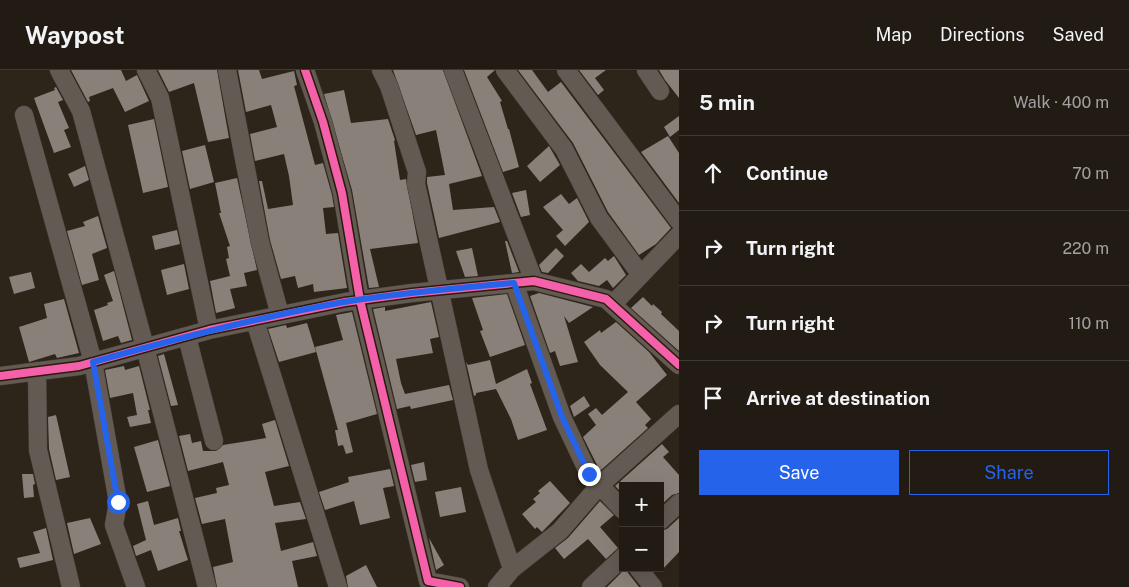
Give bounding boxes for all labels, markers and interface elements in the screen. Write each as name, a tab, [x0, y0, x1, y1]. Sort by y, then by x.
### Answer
text: Waypost	[25, 21, 125, 49]
text: Map	[875, 24, 912, 45]
text: Directions	[940, 24, 1025, 45]
text: Saved	[1053, 24, 1104, 45]
text: 5 min	[699, 90, 755, 115]
text: Walk · 400 m	[1013, 93, 1109, 112]
icon: ahead	[699, 159, 727, 187]
text: Continue	[746, 162, 828, 184]
text: 70 m	[1072, 164, 1109, 183]
icon: right	[699, 234, 727, 262]
text: Turn right	[746, 237, 835, 259]
text: 220 m	[1062, 239, 1109, 258]
icon: right	[699, 309, 727, 337]
text: Turn right	[746, 312, 835, 334]
text: 110 m	[1068, 314, 1109, 333]
icon: arrive	[699, 384, 727, 412]
text: Arrive at destination	[746, 387, 930, 409]
button: Save	[699, 450, 899, 495]
button: Share	[909, 450, 1109, 495]
route end	[578, 463, 601, 486]
map controls	[619, 482, 664, 572]
button: +	[619, 482, 664, 527]
route start	[107, 491, 130, 514]
button: −	[619, 527, 664, 572]

